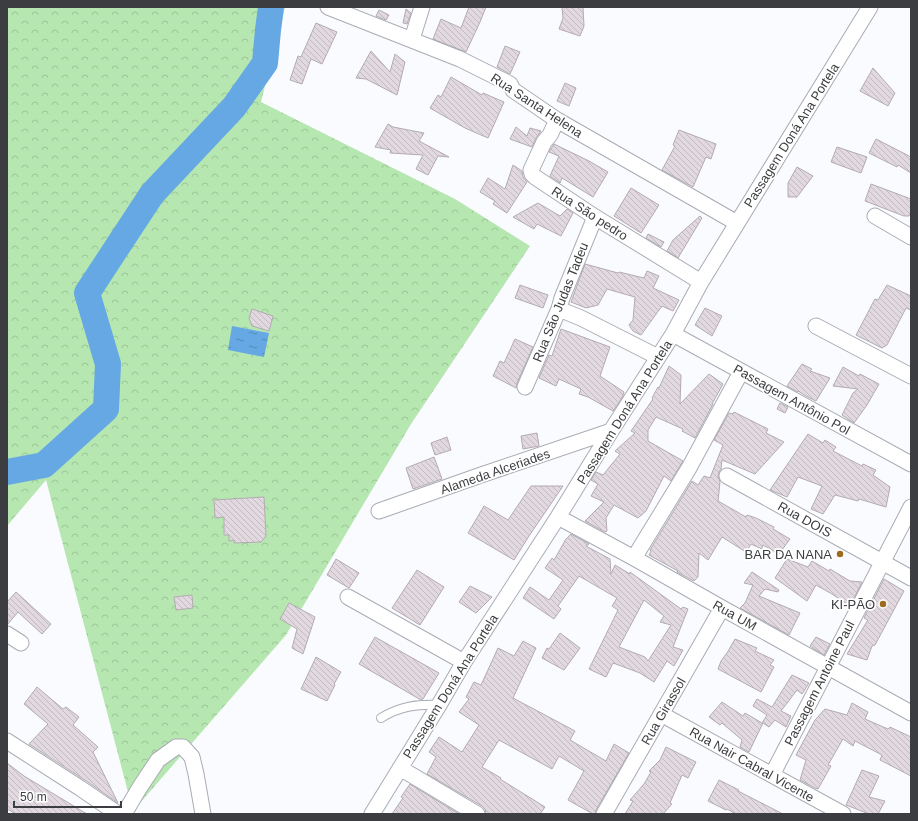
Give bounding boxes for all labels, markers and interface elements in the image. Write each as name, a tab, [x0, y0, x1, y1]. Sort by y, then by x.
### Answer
street label: Passagem Doná Ana Portela	[741, 60, 842, 210]
street label: Rua Santa Helena	[488, 70, 586, 141]
street label: Rua São pedro	[549, 183, 630, 244]
street label: Rua São Judas Tadeu	[530, 240, 591, 364]
street label: Passagem Doná Ana Portela	[574, 337, 675, 487]
street label: Passagem Antônio Pol	[731, 361, 853, 438]
street label: Alameda Alceriades	[438, 446, 552, 497]
street label: Rua DOIS	[775, 499, 835, 541]
place label: BAR DA NANA	[745, 547, 832, 562]
marker: BAR DA NANA	[835, 549, 845, 559]
street label: Rua UM	[710, 597, 759, 634]
place label: KI-PÃO	[831, 597, 875, 612]
marker: KI-PÃO	[878, 599, 888, 609]
street label: Passagem Doná Ana Portela	[400, 611, 501, 761]
street label: Passagem Antoine Paul	[781, 618, 858, 748]
street label: Rua Girassol	[638, 675, 689, 748]
street label: Rua Nair Cabral Vicente	[687, 724, 817, 805]
scale bar	[14, 783, 121, 809]
text: 50 m	[20, 790, 47, 804]

